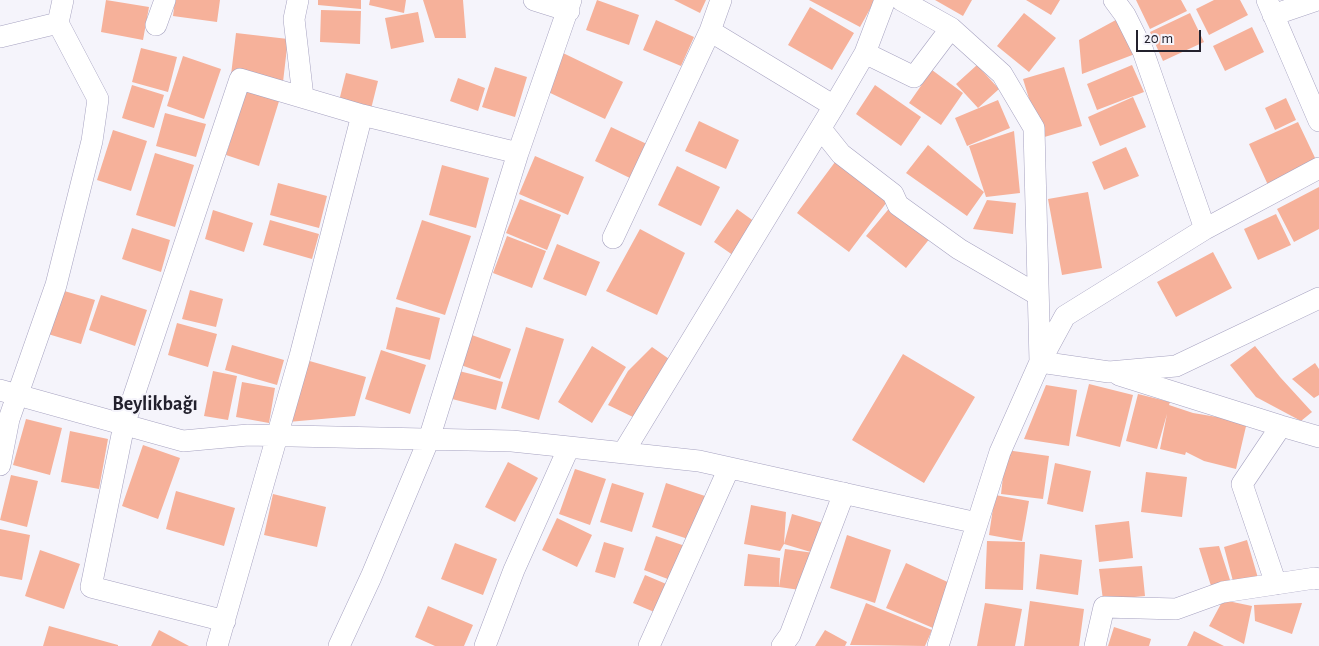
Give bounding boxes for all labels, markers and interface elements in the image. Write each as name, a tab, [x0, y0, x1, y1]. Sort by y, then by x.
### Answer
scale bar	[1139, 20, 1204, 52]
text: 20 m	[1144, 31, 1173, 46]
district label: Beylikbağı	[112, 392, 198, 416]

